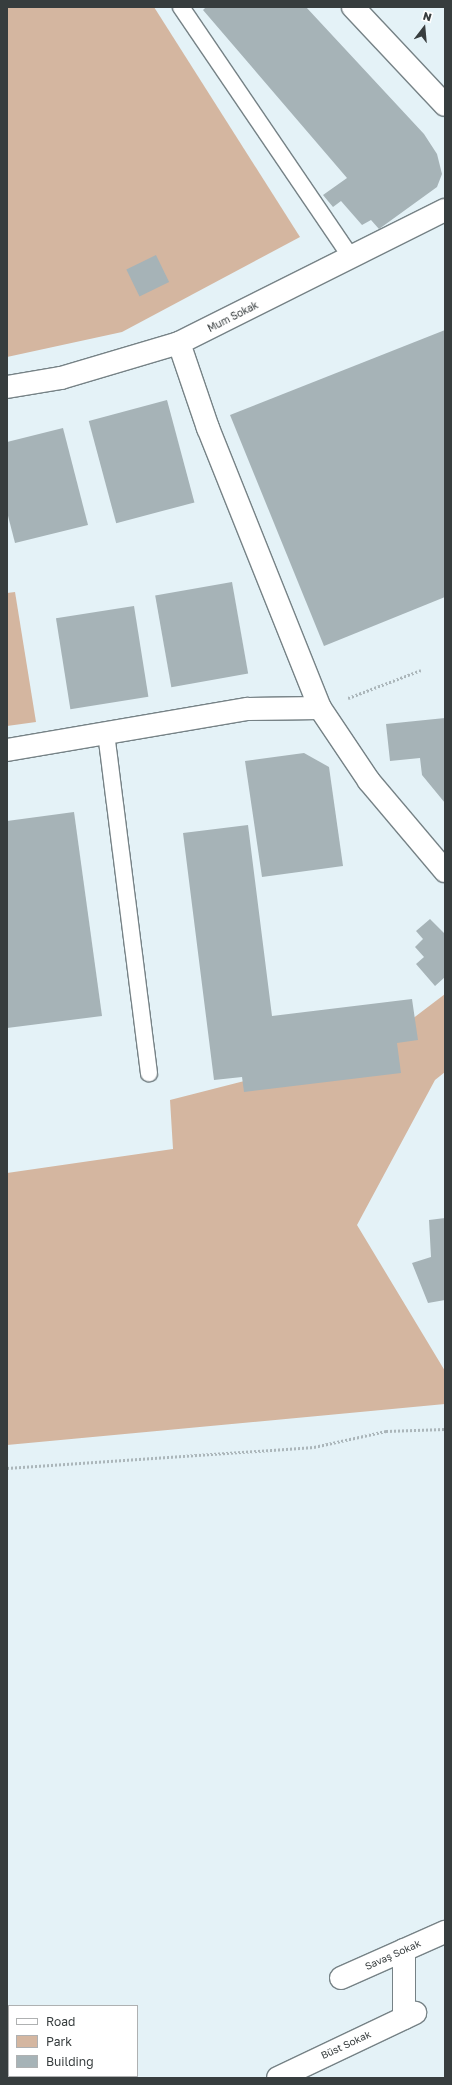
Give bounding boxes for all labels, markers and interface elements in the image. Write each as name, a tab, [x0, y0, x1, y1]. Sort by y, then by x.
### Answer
north arrow	[404, 8, 444, 48]
text: N	[422, 9, 433, 23]
street label: Mum Sokak	[206, 299, 260, 335]
street label: Savaş Sokak	[363, 1937, 423, 1973]
legend	[8, 2005, 138, 2077]
text: Road	[46, 2014, 75, 2029]
street label: Büst Sokak	[319, 2028, 373, 2062]
text: Park	[46, 2034, 72, 2049]
text: Building	[46, 2054, 94, 2069]

